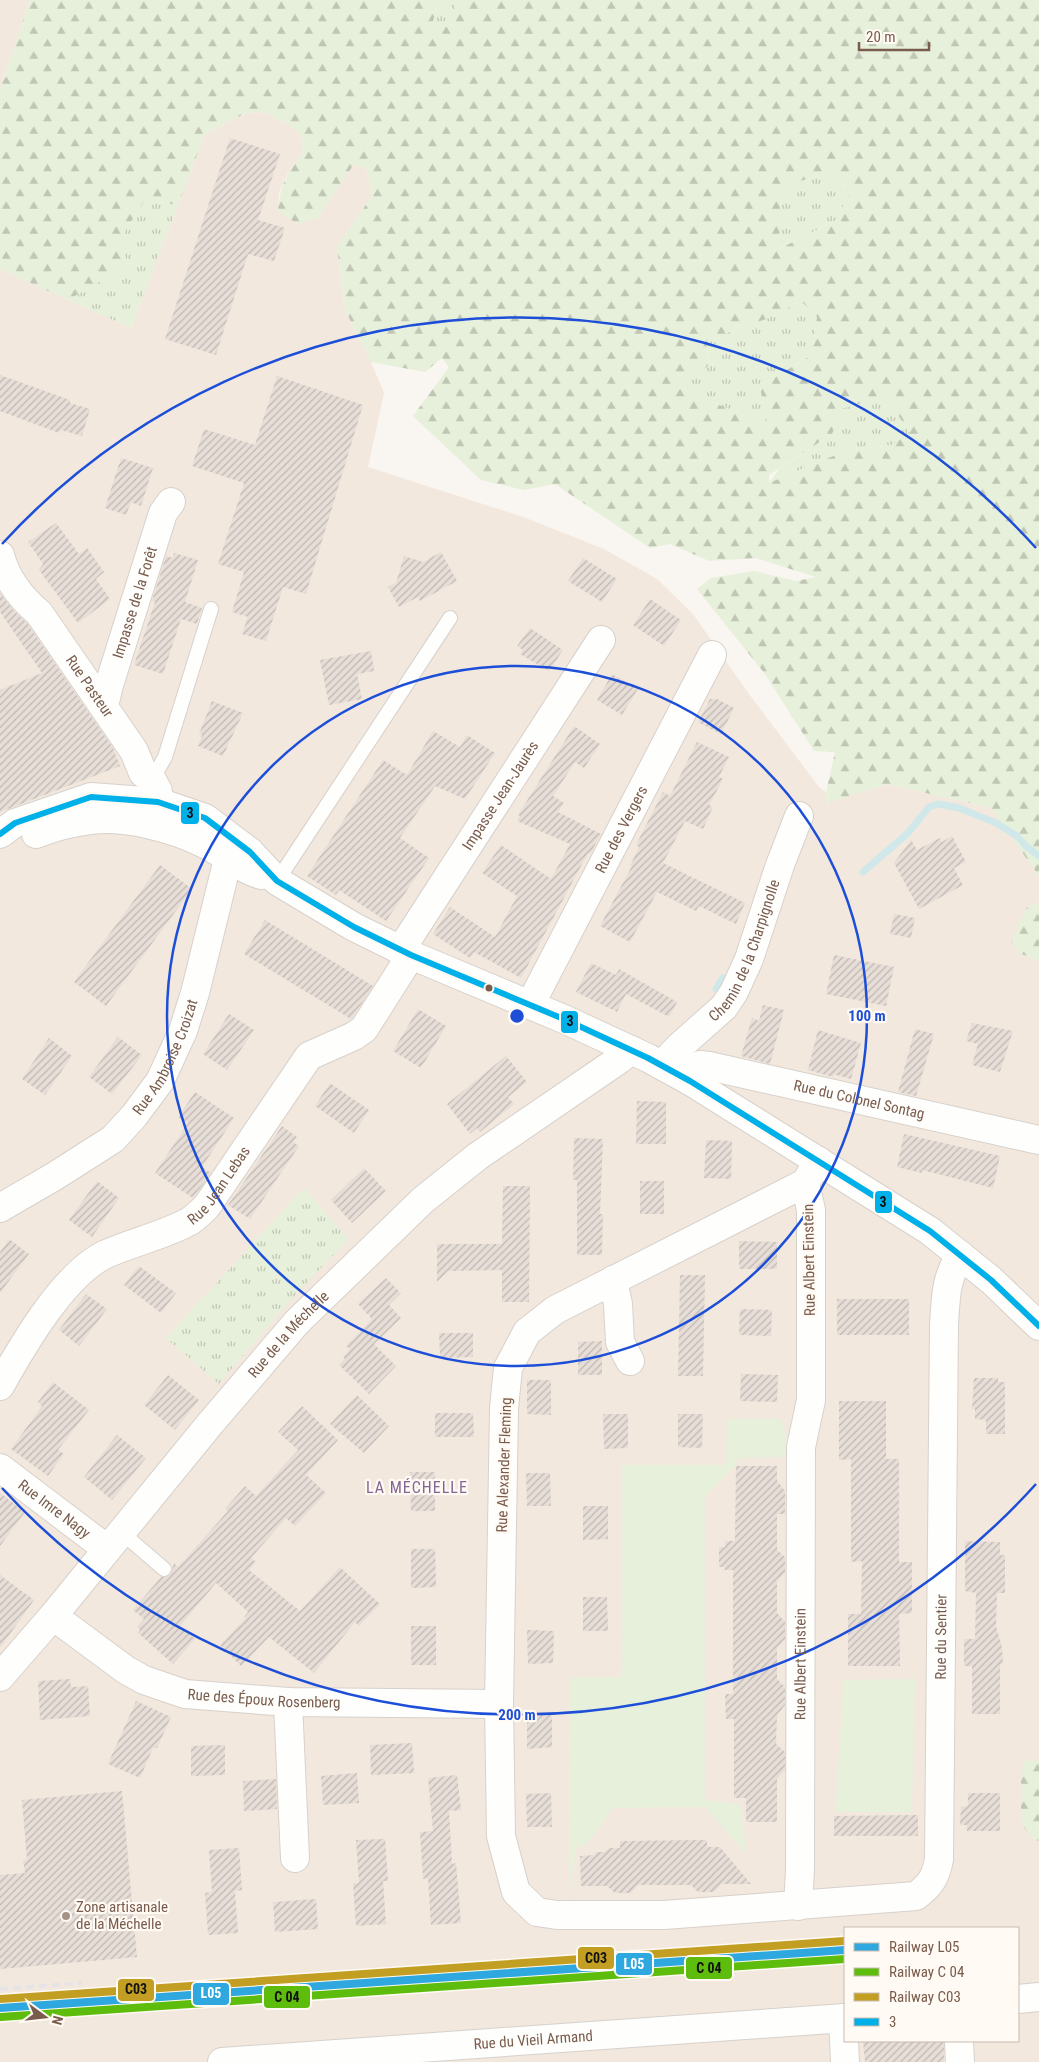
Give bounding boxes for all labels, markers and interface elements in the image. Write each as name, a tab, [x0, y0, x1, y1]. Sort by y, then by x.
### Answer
scale bar	[859, 20, 929, 52]
text: 20 m	[866, 28, 896, 46]
street label: Impasse de la Forêt	[109, 544, 161, 661]
street label: Rue Pasteur	[62, 652, 117, 721]
street label: Impasse Jean-Jaurès	[459, 738, 542, 854]
street label: Rue des Vergers	[591, 782, 652, 876]
line badge: 3	[180, 801, 200, 825]
text: 3	[186, 805, 194, 821]
street label: Chemin de la Charpignolle	[705, 877, 784, 1025]
unlabelled marker	[484, 983, 494, 993]
street label: Rue Ambroise Croizat	[129, 997, 201, 1119]
centre of rings	[508, 1007, 526, 1025]
text: 100 m	[848, 1007, 886, 1025]
line badge: 3	[560, 1010, 579, 1034]
text: 3	[566, 1013, 574, 1029]
street label: Rue du Colonel Sontag	[792, 1076, 926, 1123]
street label: Rue Jean Lebas	[184, 1143, 254, 1229]
line badge: 3	[874, 1190, 893, 1214]
text: 3	[879, 1194, 887, 1210]
street label: Rue Albert Einstein	[799, 1204, 819, 1316]
street label: Rue de la Méchelle	[244, 1287, 333, 1381]
street label: Rue Alexander Fleming	[493, 1397, 515, 1533]
street label: Rue Imre Nagy	[15, 1476, 94, 1542]
district label: LA MÉCHELLE	[366, 1478, 468, 1497]
street label: Rue du Sentier	[932, 1594, 950, 1680]
street label: Rue Albert Einstein	[791, 1608, 810, 1720]
street label: Rue des Époux Rosenberg	[187, 1685, 341, 1711]
text: 200 m	[498, 1706, 536, 1724]
place label: Zone artisanale de la Méchelle	[76, 1898, 168, 1933]
marker: Zone artisanale de la Méchelle	[60, 1910, 72, 1922]
legend	[844, 1927, 1019, 2042]
text: Railway L05	[889, 1938, 960, 1956]
line badge: C03	[577, 1946, 615, 1970]
text: C03	[585, 1950, 607, 1966]
line badge: L05	[615, 1952, 653, 1976]
text: L05	[624, 1956, 644, 1972]
line badge: C 04	[685, 1956, 733, 1980]
text: C 04	[696, 1960, 722, 1976]
text: Railway C 04	[889, 1963, 964, 1981]
line badge: C03	[117, 1978, 155, 2002]
text: C03	[125, 1981, 147, 1997]
line badge: L05	[192, 1982, 230, 2006]
text: L05	[201, 1985, 221, 2001]
line badge: C 04	[263, 1985, 311, 2009]
text: Railway C03	[889, 1988, 961, 2006]
text: C 04	[274, 1989, 300, 2005]
north arrow	[20, 1992, 70, 2042]
text: 3	[889, 2013, 896, 2031]
text: N	[49, 2014, 66, 2027]
street label: Rue du Vieil Armand	[473, 2027, 594, 2053]

